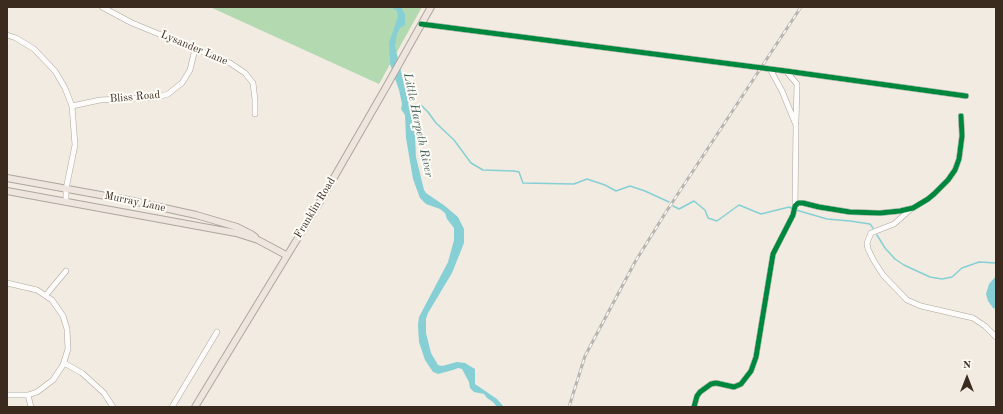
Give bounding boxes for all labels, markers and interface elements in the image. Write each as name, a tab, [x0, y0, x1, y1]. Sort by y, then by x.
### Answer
street label: Lysander Lane	[158, 28, 230, 68]
water label: Little Harpeth River	[400, 72, 436, 178]
street label: Bliss Road	[109, 88, 161, 106]
street label: Franklin Road	[292, 175, 338, 241]
street label: Murray Lane	[103, 189, 167, 215]
north arrow	[947, 358, 987, 398]
text: N	[963, 360, 971, 371]

